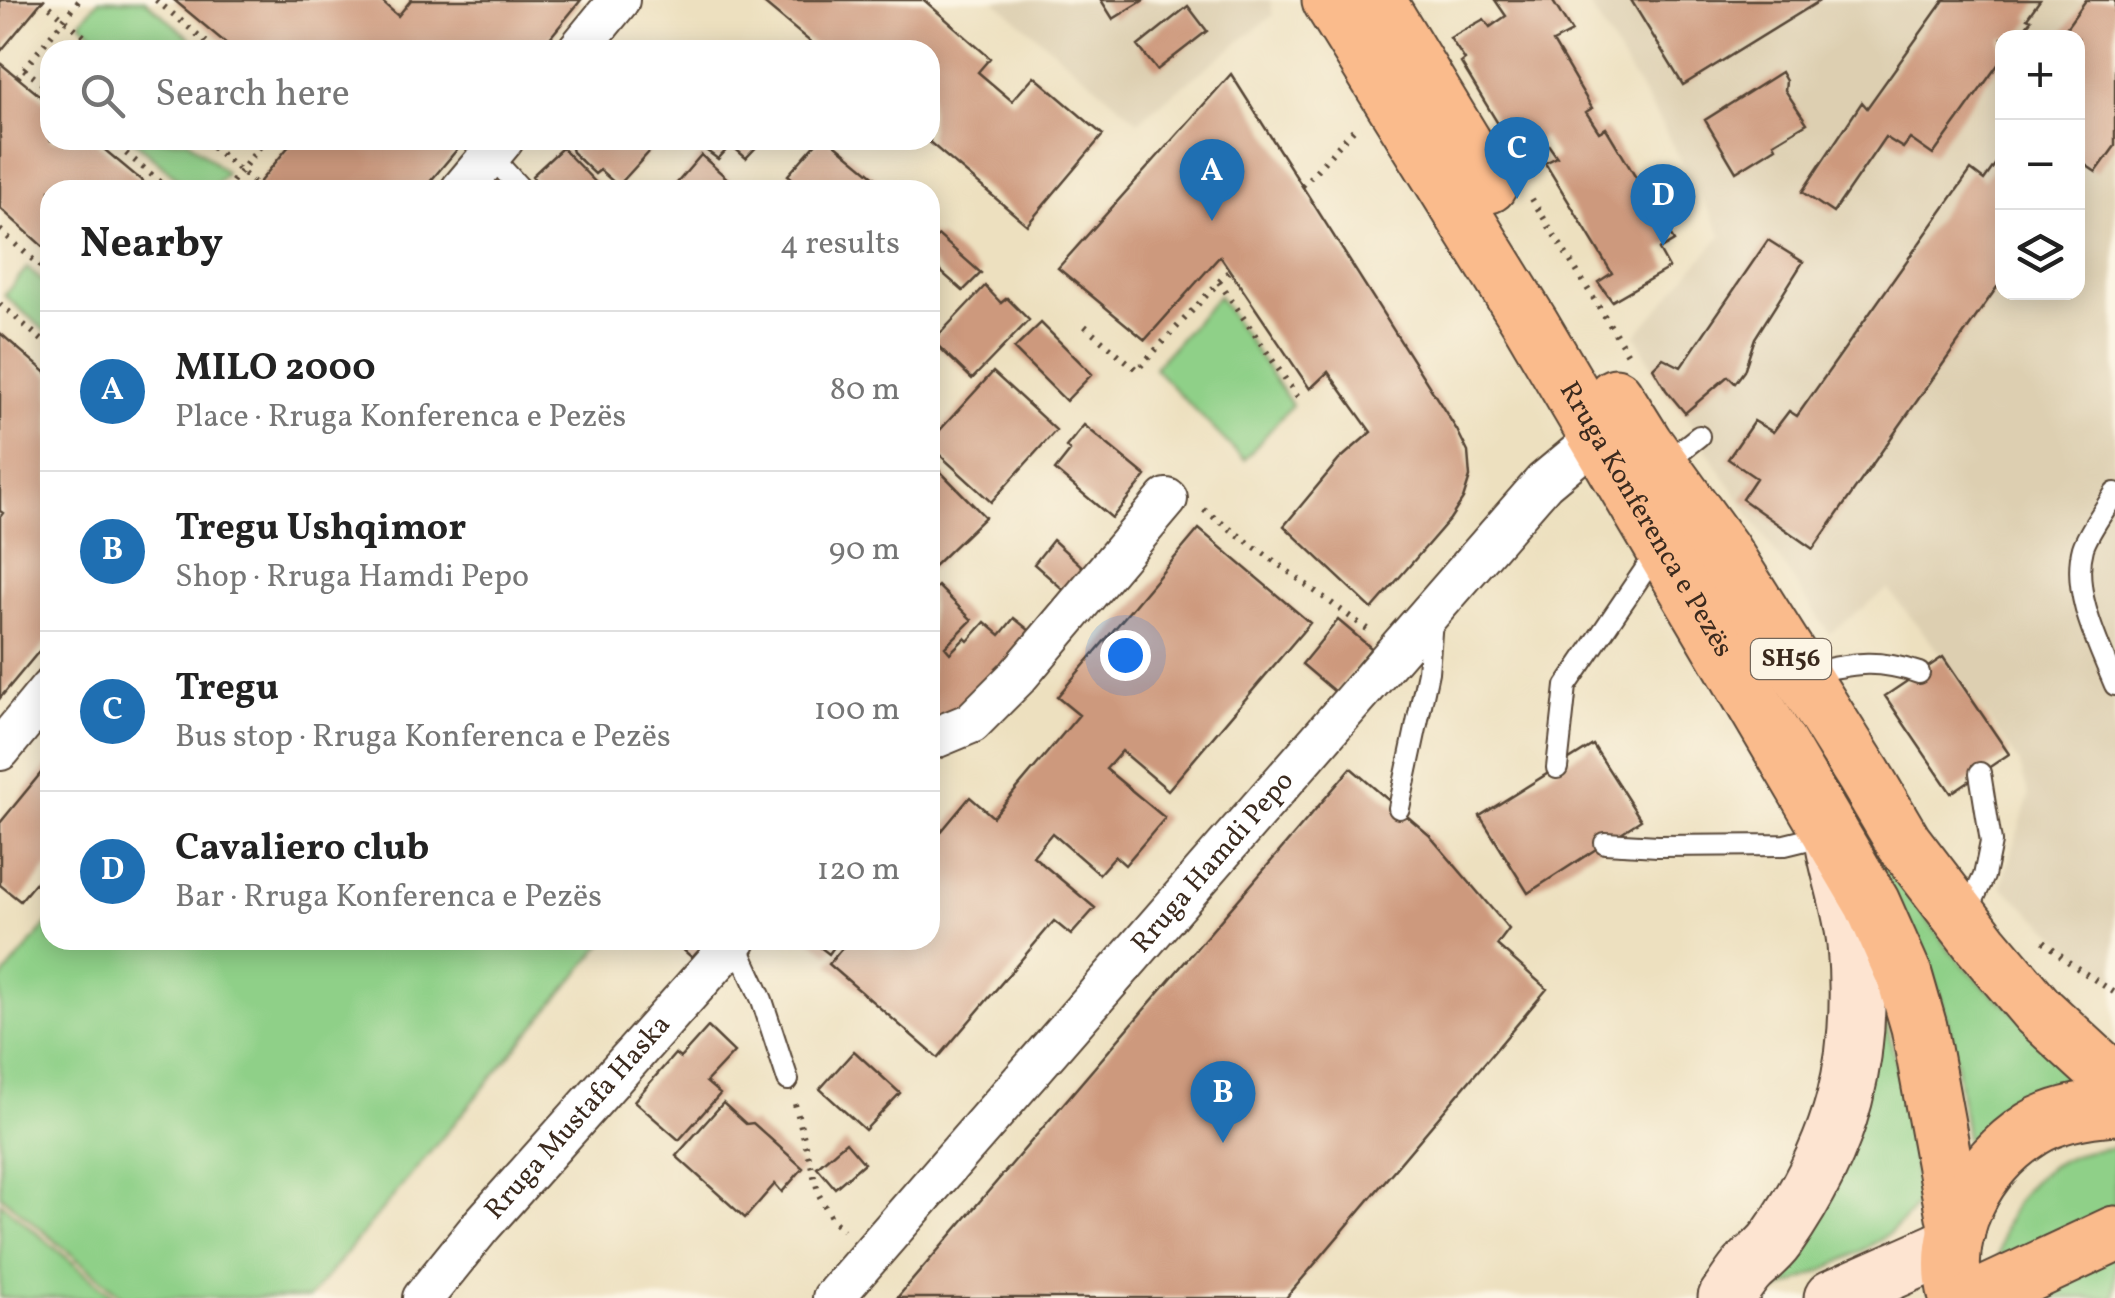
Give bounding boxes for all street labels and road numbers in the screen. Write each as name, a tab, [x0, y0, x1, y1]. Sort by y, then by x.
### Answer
street label: Rruga Konferenca e Pezës	[1550, 374, 1743, 665]
road number: SH56	[1751, 639, 1831, 679]
street label: Rruga Hamdi Pepo	[1122, 763, 1303, 962]
street label: Rruga Mustafa Haska	[476, 1006, 680, 1229]

